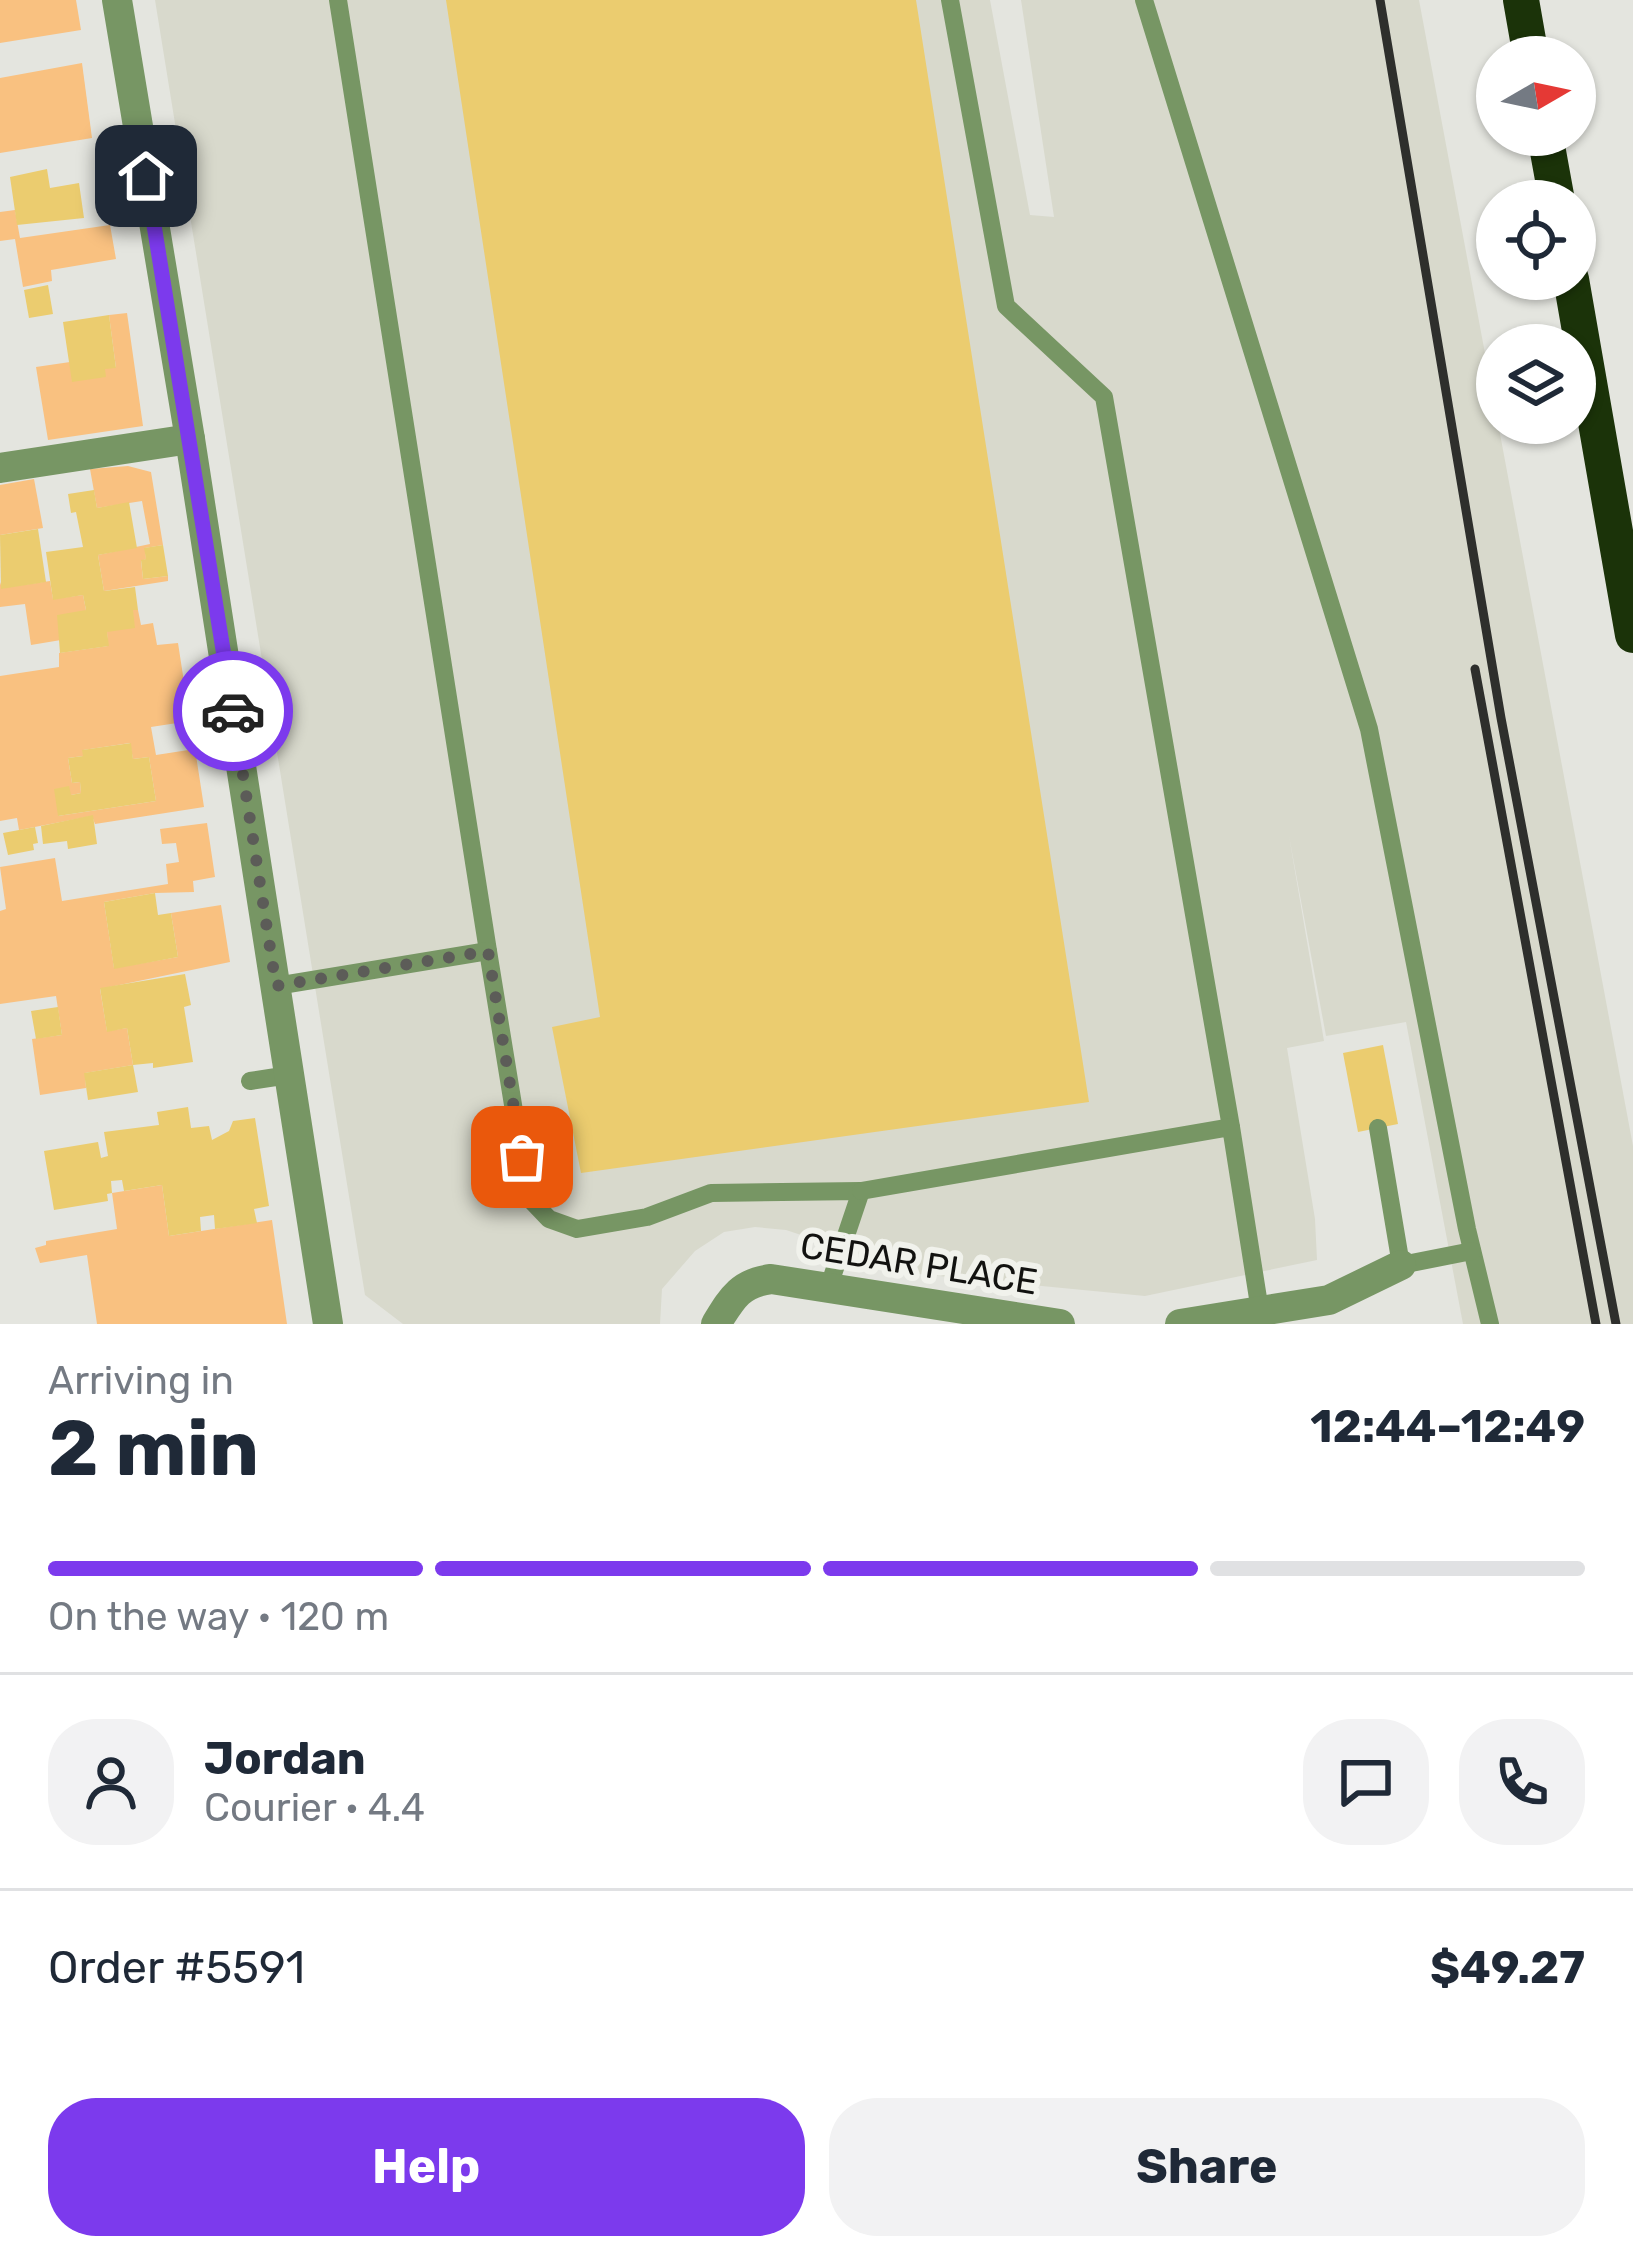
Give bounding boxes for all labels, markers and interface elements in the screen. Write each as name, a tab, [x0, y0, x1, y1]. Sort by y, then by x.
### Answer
north arrow	[1476, 36, 1596, 156]
map controls	[1476, 36, 1596, 444]
pin	[95, 125, 197, 227]
icon: home	[113, 143, 179, 209]
button: locate	[1476, 180, 1596, 300]
button: layers	[1476, 324, 1596, 444]
courier	[173, 651, 293, 771]
icon: car	[200, 678, 266, 744]
pin	[471, 1106, 573, 1208]
icon: bag	[489, 1124, 555, 1190]
street label: CEDAR PLACE	[797, 1224, 1041, 1303]
text: Arriving in	[48, 1358, 234, 1404]
text: 12:44–12:49	[1310, 1400, 1585, 1453]
text: 2 min	[48, 1402, 259, 1495]
text: On the way · 120 m	[48, 1594, 389, 1640]
button: person	[48, 1719, 174, 1845]
button: chat	[1303, 1719, 1429, 1845]
button: phone	[1459, 1719, 1585, 1845]
text: Jordan	[204, 1732, 366, 1785]
text: Courier · 4.4	[204, 1785, 425, 1831]
text: Order #5591	[48, 1941, 305, 1994]
text: $49.27	[1430, 1941, 1585, 1994]
button: Help	[48, 2098, 805, 2236]
button: Share	[829, 2098, 1585, 2236]

